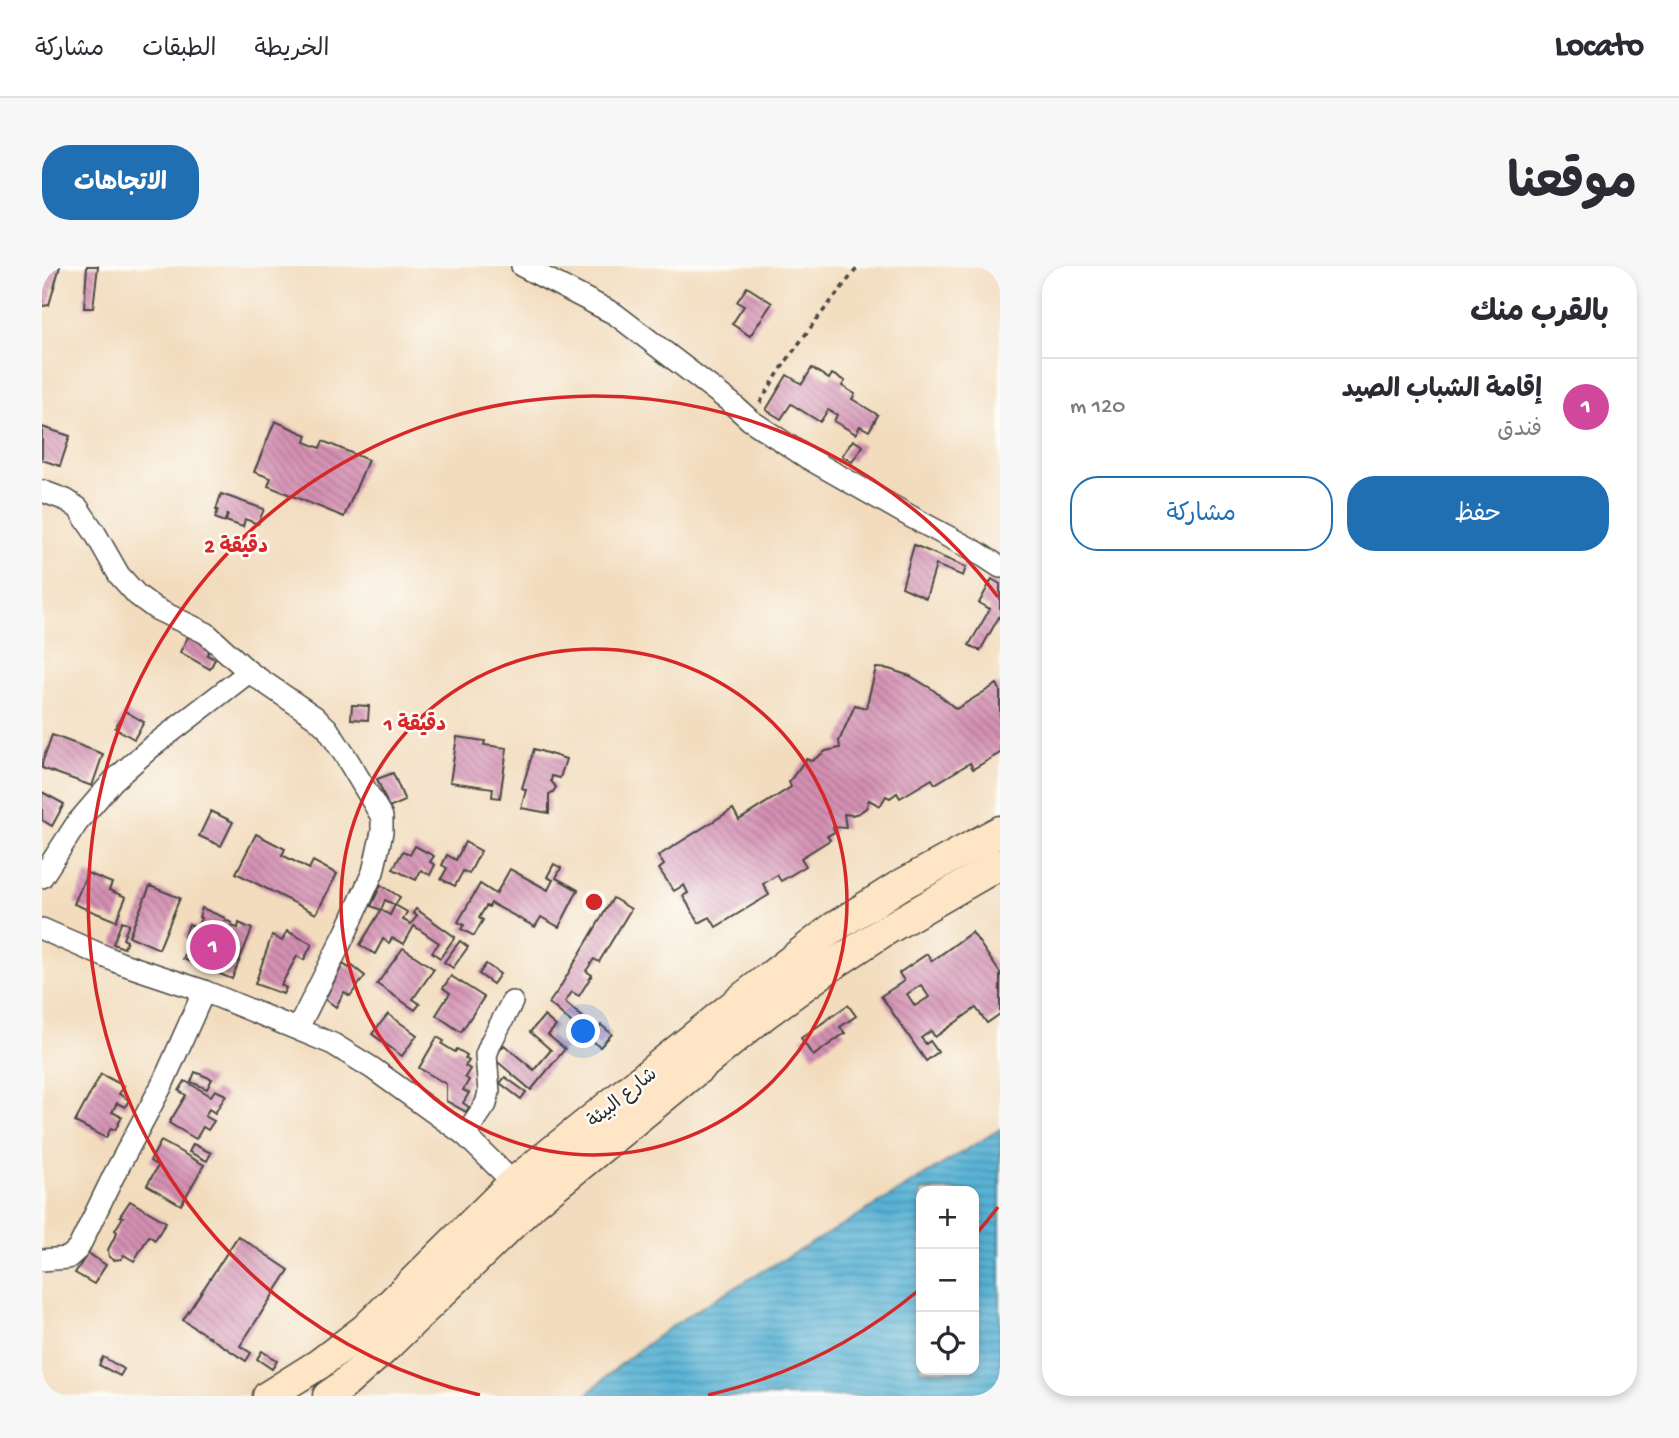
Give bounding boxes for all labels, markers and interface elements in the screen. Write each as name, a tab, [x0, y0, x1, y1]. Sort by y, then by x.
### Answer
text: Locato	[1555, 29, 1644, 67]
text: مشاركة	[35, 36, 104, 65]
text: الطبقات	[142, 36, 217, 65]
text: الخريطة	[255, 36, 329, 65]
button: الاتجاهات	[42, 145, 199, 220]
text: موقعنا	[1507, 158, 1637, 216]
text: بالقرب منك	[1470, 297, 1609, 332]
text: إقامة الشباب الصيد	[1342, 376, 1542, 407]
text: 120 m	[1070, 394, 1125, 421]
text: 1	[1581, 394, 1591, 421]
text: فندق	[1497, 417, 1542, 444]
button: مشاركة	[1070, 476, 1333, 551]
button: حفظ	[1347, 476, 1609, 551]
text: 2 دقيقة	[204, 534, 268, 561]
text: 1 دقيقة	[383, 712, 446, 739]
centre of rings	[582, 890, 606, 914]
pin: 1	[190, 921, 236, 973]
your location	[566, 1014, 600, 1048]
street label: شارع البيئة	[584, 1064, 663, 1134]
map controls	[916, 1186, 979, 1375]
button: +	[916, 1186, 979, 1249]
button: −	[916, 1249, 979, 1312]
button: locate	[916, 1312, 979, 1375]

